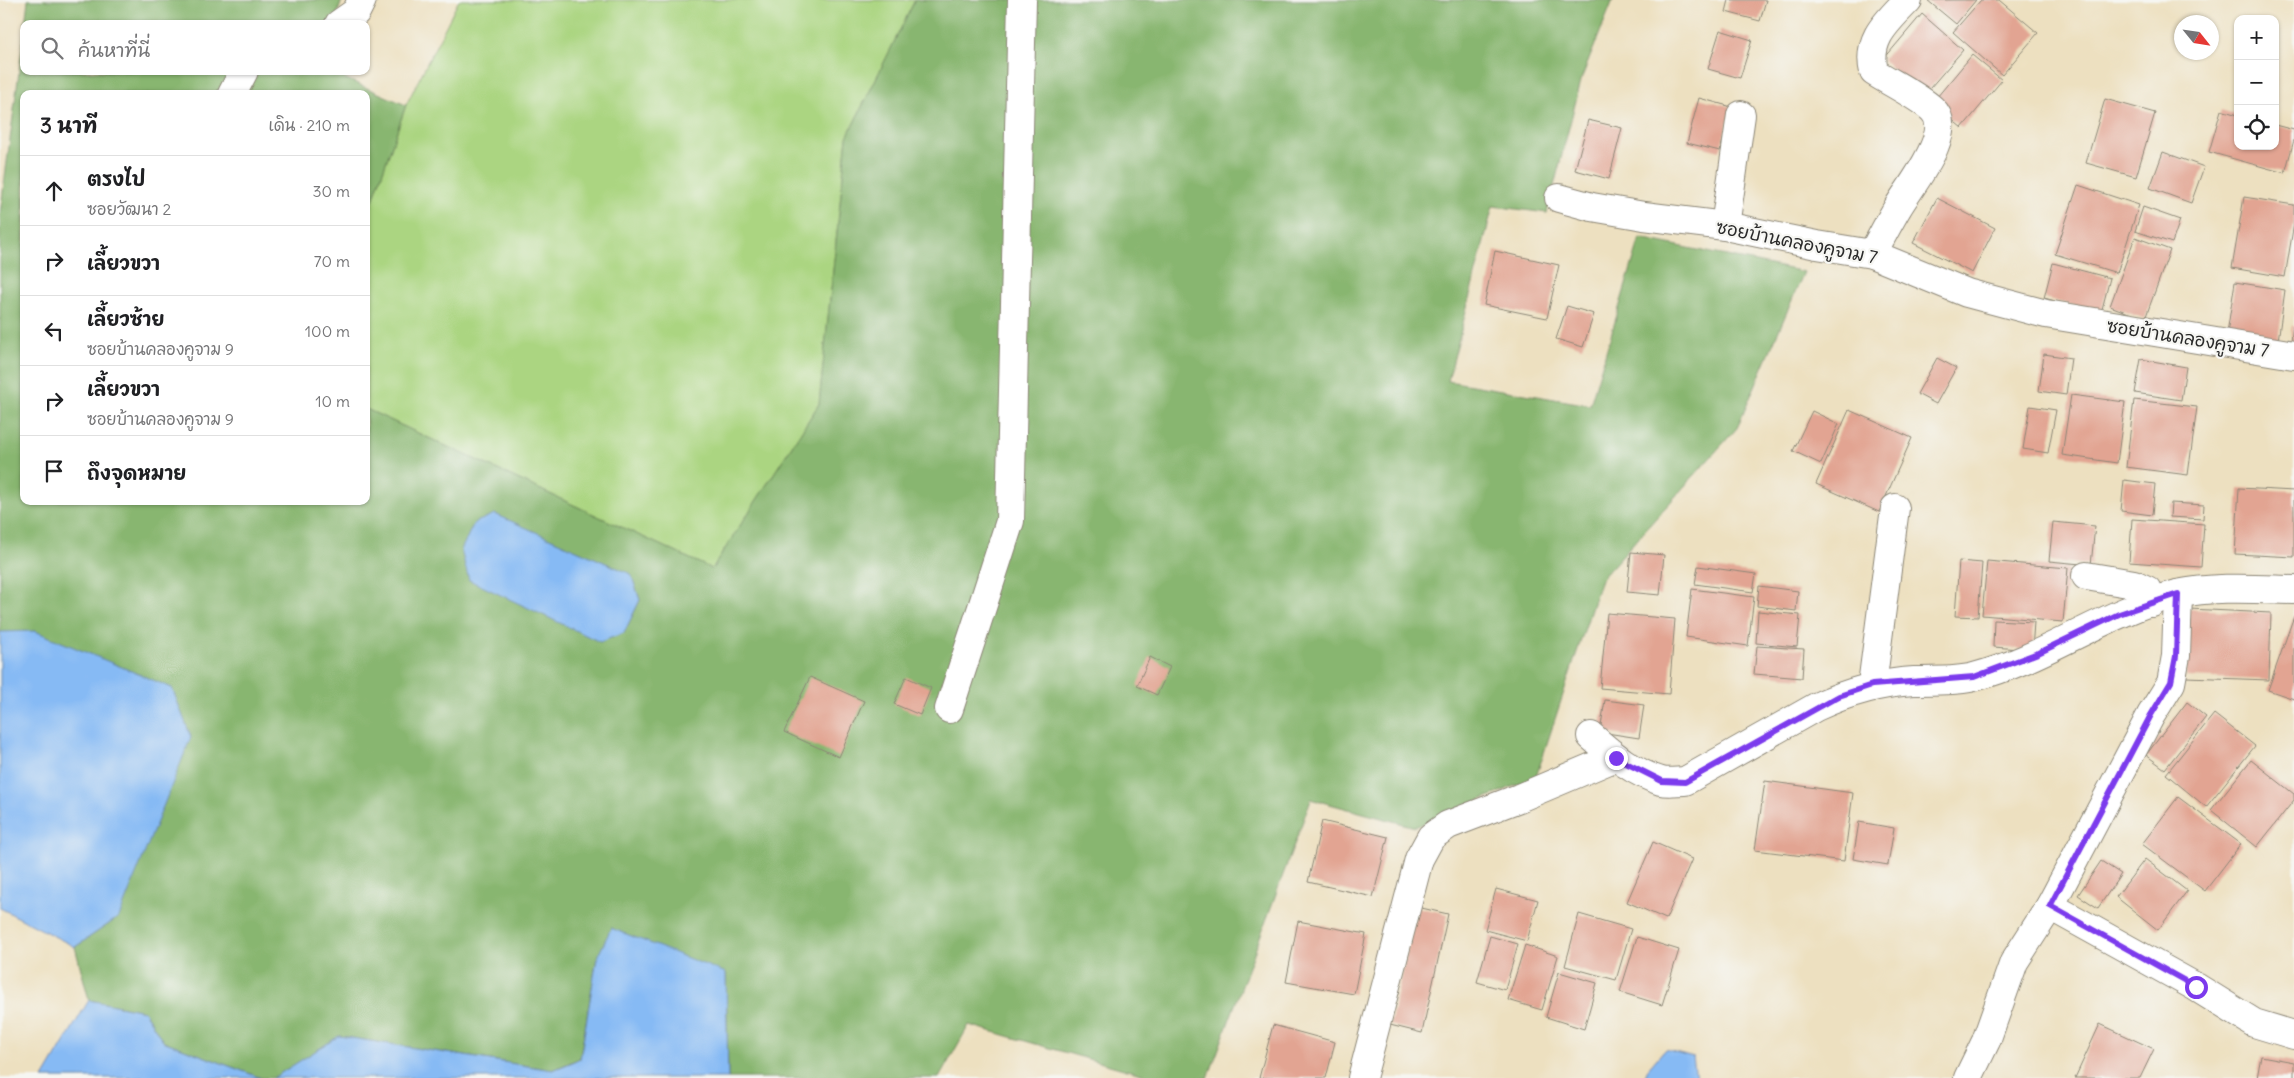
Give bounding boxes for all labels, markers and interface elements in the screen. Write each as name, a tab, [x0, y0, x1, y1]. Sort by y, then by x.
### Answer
north arrow	[2174, 15, 2219, 60]
map controls	[2234, 15, 2279, 150]
button: +	[2234, 15, 2279, 60]
search box	[20, 20, 370, 75]
icon: search	[38, 34, 66, 62]
text: ค้นหาที่นี่	[78, 38, 150, 62]
button: −	[2234, 60, 2279, 105]
button: locate	[2234, 105, 2279, 150]
text: 3 นาที	[40, 112, 97, 139]
text: เดิน · 210 m	[269, 115, 350, 135]
text: ตรงไป	[87, 167, 145, 191]
icon: ahead	[40, 177, 68, 205]
text: 30 m	[313, 181, 350, 201]
text: ซอยวัฒนา 2	[87, 199, 171, 219]
street label: ซอยบ้านคลองคูจาม 7	[1714, 215, 1880, 272]
icon: right	[40, 247, 68, 275]
text: เลี้ยวขวา	[87, 251, 160, 275]
text: 70 m	[314, 251, 350, 271]
text: เลี้ยวซ้าย	[87, 307, 164, 331]
street label: ซอยบ้านคลองคูจาม 7	[2105, 314, 2271, 365]
icon: left	[40, 317, 68, 345]
text: 100 m	[305, 321, 350, 341]
text: ซอยบ้านคลองคูจาม 9	[87, 339, 234, 359]
text: เลี้ยวขวา	[87, 377, 160, 401]
icon: right	[40, 387, 68, 415]
text: 10 m	[315, 391, 350, 411]
text: ซอยบ้านคลองคูจาม 9	[87, 409, 234, 429]
icon: arrive	[40, 457, 68, 485]
text: ถึงจุดหมาย	[87, 461, 186, 485]
route end	[1605, 747, 1628, 770]
route start	[2185, 976, 2208, 999]

